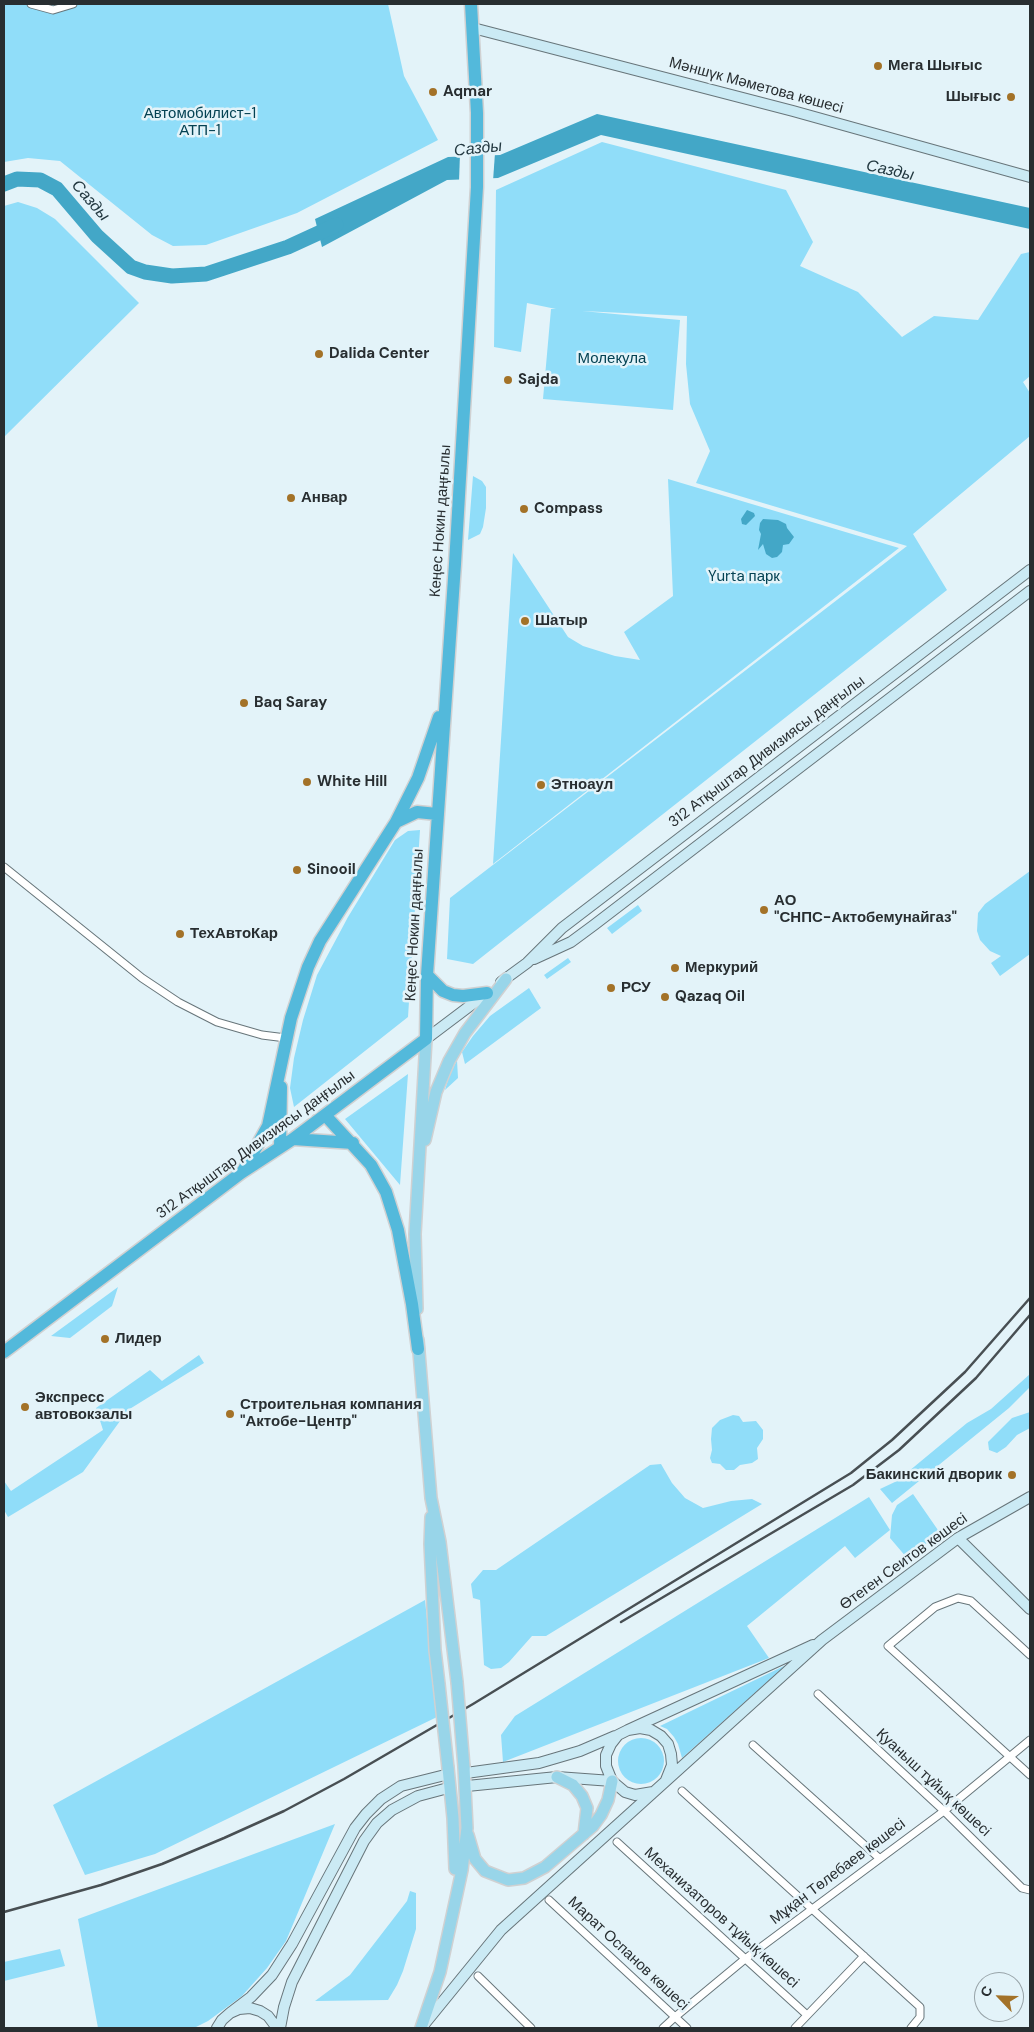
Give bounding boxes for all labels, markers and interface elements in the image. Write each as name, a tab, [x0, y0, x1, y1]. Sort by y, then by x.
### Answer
street label: Мәншүк Мәметова көшесі	[667, 54, 845, 118]
place label: Мега Шығыс	[888, 57, 982, 75]
marker: Мега Шығыс	[872, 60, 884, 72]
place label: Aqmar	[443, 83, 492, 101]
marker: Aqmar	[427, 86, 439, 98]
place label: Шығыс	[946, 88, 1001, 106]
marker: Шығыс	[1005, 91, 1017, 103]
park label: Автомобилист-1 АТП-1	[144, 105, 256, 140]
water label: Сазды	[453, 137, 503, 161]
water label: Сазды	[864, 157, 916, 185]
water label: Сазды	[67, 177, 113, 225]
place label: Dalida Center	[329, 345, 429, 363]
marker: Dalida Center	[313, 348, 325, 360]
park label: Молекула	[578, 350, 646, 368]
place label: Sajda	[518, 371, 559, 389]
marker: Sajda	[502, 374, 514, 386]
street label: Кеңес Нокин даңғылы	[427, 444, 455, 598]
place label: Анвар	[301, 489, 347, 507]
marker: Анвар	[285, 492, 297, 504]
place label: Compass	[534, 500, 603, 518]
marker: Compass	[518, 503, 530, 515]
park label: Yurta парк	[708, 568, 780, 586]
place label: Шатыр	[535, 612, 588, 630]
marker: Шатыр	[519, 615, 531, 627]
street label: 312 Атқыштар Дивизиясы даңғылы	[665, 672, 869, 832]
place label: Baq Saray	[254, 694, 327, 712]
marker: Baq Saray	[238, 697, 250, 709]
place label: White Hill	[317, 773, 387, 791]
marker: White Hill	[301, 776, 313, 788]
place label: Этноаул	[551, 776, 613, 794]
marker: Этноаул	[535, 779, 547, 791]
street label: Кеңес Нокин даңғылы	[402, 848, 428, 1002]
place label: Sinooil	[307, 861, 356, 879]
marker: Sinooil	[291, 864, 303, 876]
place label: АО "СНПС-Актобемунайгаз"	[774, 892, 957, 927]
marker: АО "СНПС-Актобемунайгаз"	[758, 904, 770, 916]
place label: ТехАвтоКар	[190, 925, 278, 943]
marker: ТехАвтоКар	[174, 928, 186, 940]
place label: Меркурий	[685, 959, 758, 977]
marker: Меркурий	[669, 962, 681, 974]
place label: РСУ	[621, 979, 651, 997]
marker: РСУ	[605, 982, 617, 994]
place label: Qazaq Oil	[675, 988, 745, 1006]
marker: Qazaq Oil	[659, 991, 671, 1003]
street label: 312 Атқыштар Дивизиясы даңғылы	[153, 1067, 359, 1223]
place label: Лидер	[115, 1330, 162, 1348]
marker: Лидер	[99, 1333, 111, 1345]
place label: Экспресс автовокзалы	[35, 1389, 132, 1424]
place label: Строительная компания "Актобе-Центр"	[240, 1396, 422, 1431]
marker: Экспресс автовокзалы	[19, 1401, 31, 1413]
marker: Строительная компания "Актобе-Центр"	[224, 1408, 236, 1420]
place label: Бакинский дворик	[866, 1466, 1002, 1484]
marker: Бакинский дворик	[1006, 1469, 1018, 1481]
street label: Өтеген Сеитов көшесі	[837, 1510, 971, 1614]
street label: Қуаныш тұйық көшесі	[872, 1725, 994, 1841]
street label: Мұқан Төлебаев көшесі	[767, 1815, 909, 1929]
street label: Механизаторов тұйық көшесі	[640, 1844, 802, 1992]
street label: Марат Оспанов көшесі	[564, 1893, 692, 2015]
north arrow	[974, 1972, 1024, 2022]
text: С	[976, 1983, 996, 2000]

